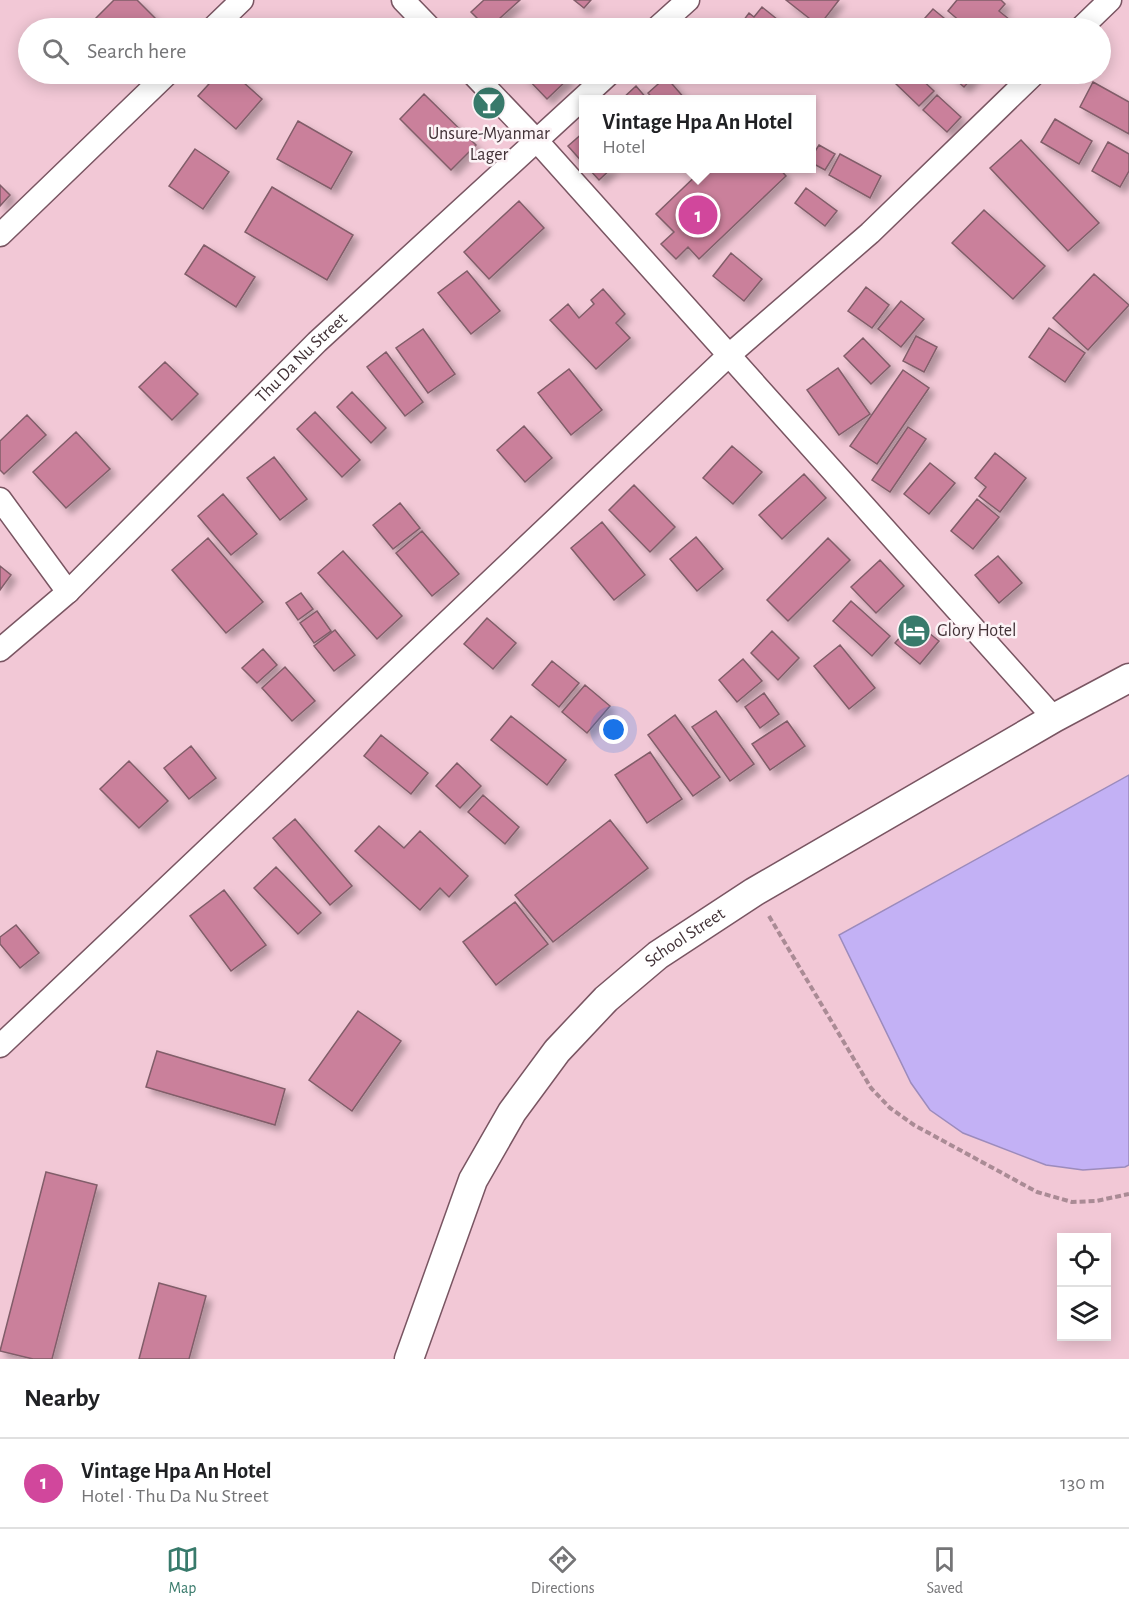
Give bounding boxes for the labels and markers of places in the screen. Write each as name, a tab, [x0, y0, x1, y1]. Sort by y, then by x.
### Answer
bar icon: Unsure-Myanmar Lager	[471, 85, 507, 121]
place label: Unsure-Myanmar Lager	[428, 125, 550, 164]
pin: 1	[678, 192, 718, 238]
hotel icon: Glory Hotel	[896, 613, 932, 649]
place label: Glory Hotel	[937, 622, 1016, 640]

